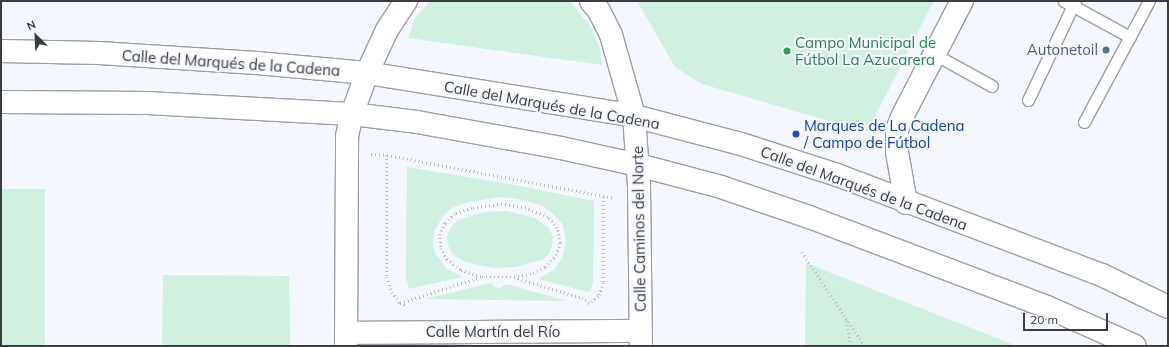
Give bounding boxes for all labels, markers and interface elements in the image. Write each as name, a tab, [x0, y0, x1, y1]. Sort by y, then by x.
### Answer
north arrow	[16, 16, 56, 56]
text: N	[24, 17, 38, 33]
place label: Campo Municipal de Fútbol La Azucarera	[795, 33, 936, 68]
place label: Autonetoil	[1027, 41, 1098, 59]
marker: Autonetoil	[1101, 45, 1111, 55]
street label: Calle del Marqués de la Cadena	[121, 46, 341, 80]
marker: Campo Municipal de Fútbol La Azucarera	[782, 46, 792, 56]
street label: Calle del Marqués de la Cadena	[443, 77, 661, 133]
place label: Marques de La Cadena / Campo de Fútbol	[804, 116, 965, 151]
marker: Marques de La Cadena / Campo de Fútbol	[791, 129, 801, 139]
street label: Calle del Marqués de la Cadena	[758, 142, 970, 234]
street label: Calle Caminos del Norte	[629, 146, 649, 312]
scale bar	[1025, 305, 1110, 331]
text: 20 m	[1030, 312, 1058, 327]
street label: Calle Martín del Río	[426, 323, 560, 341]

